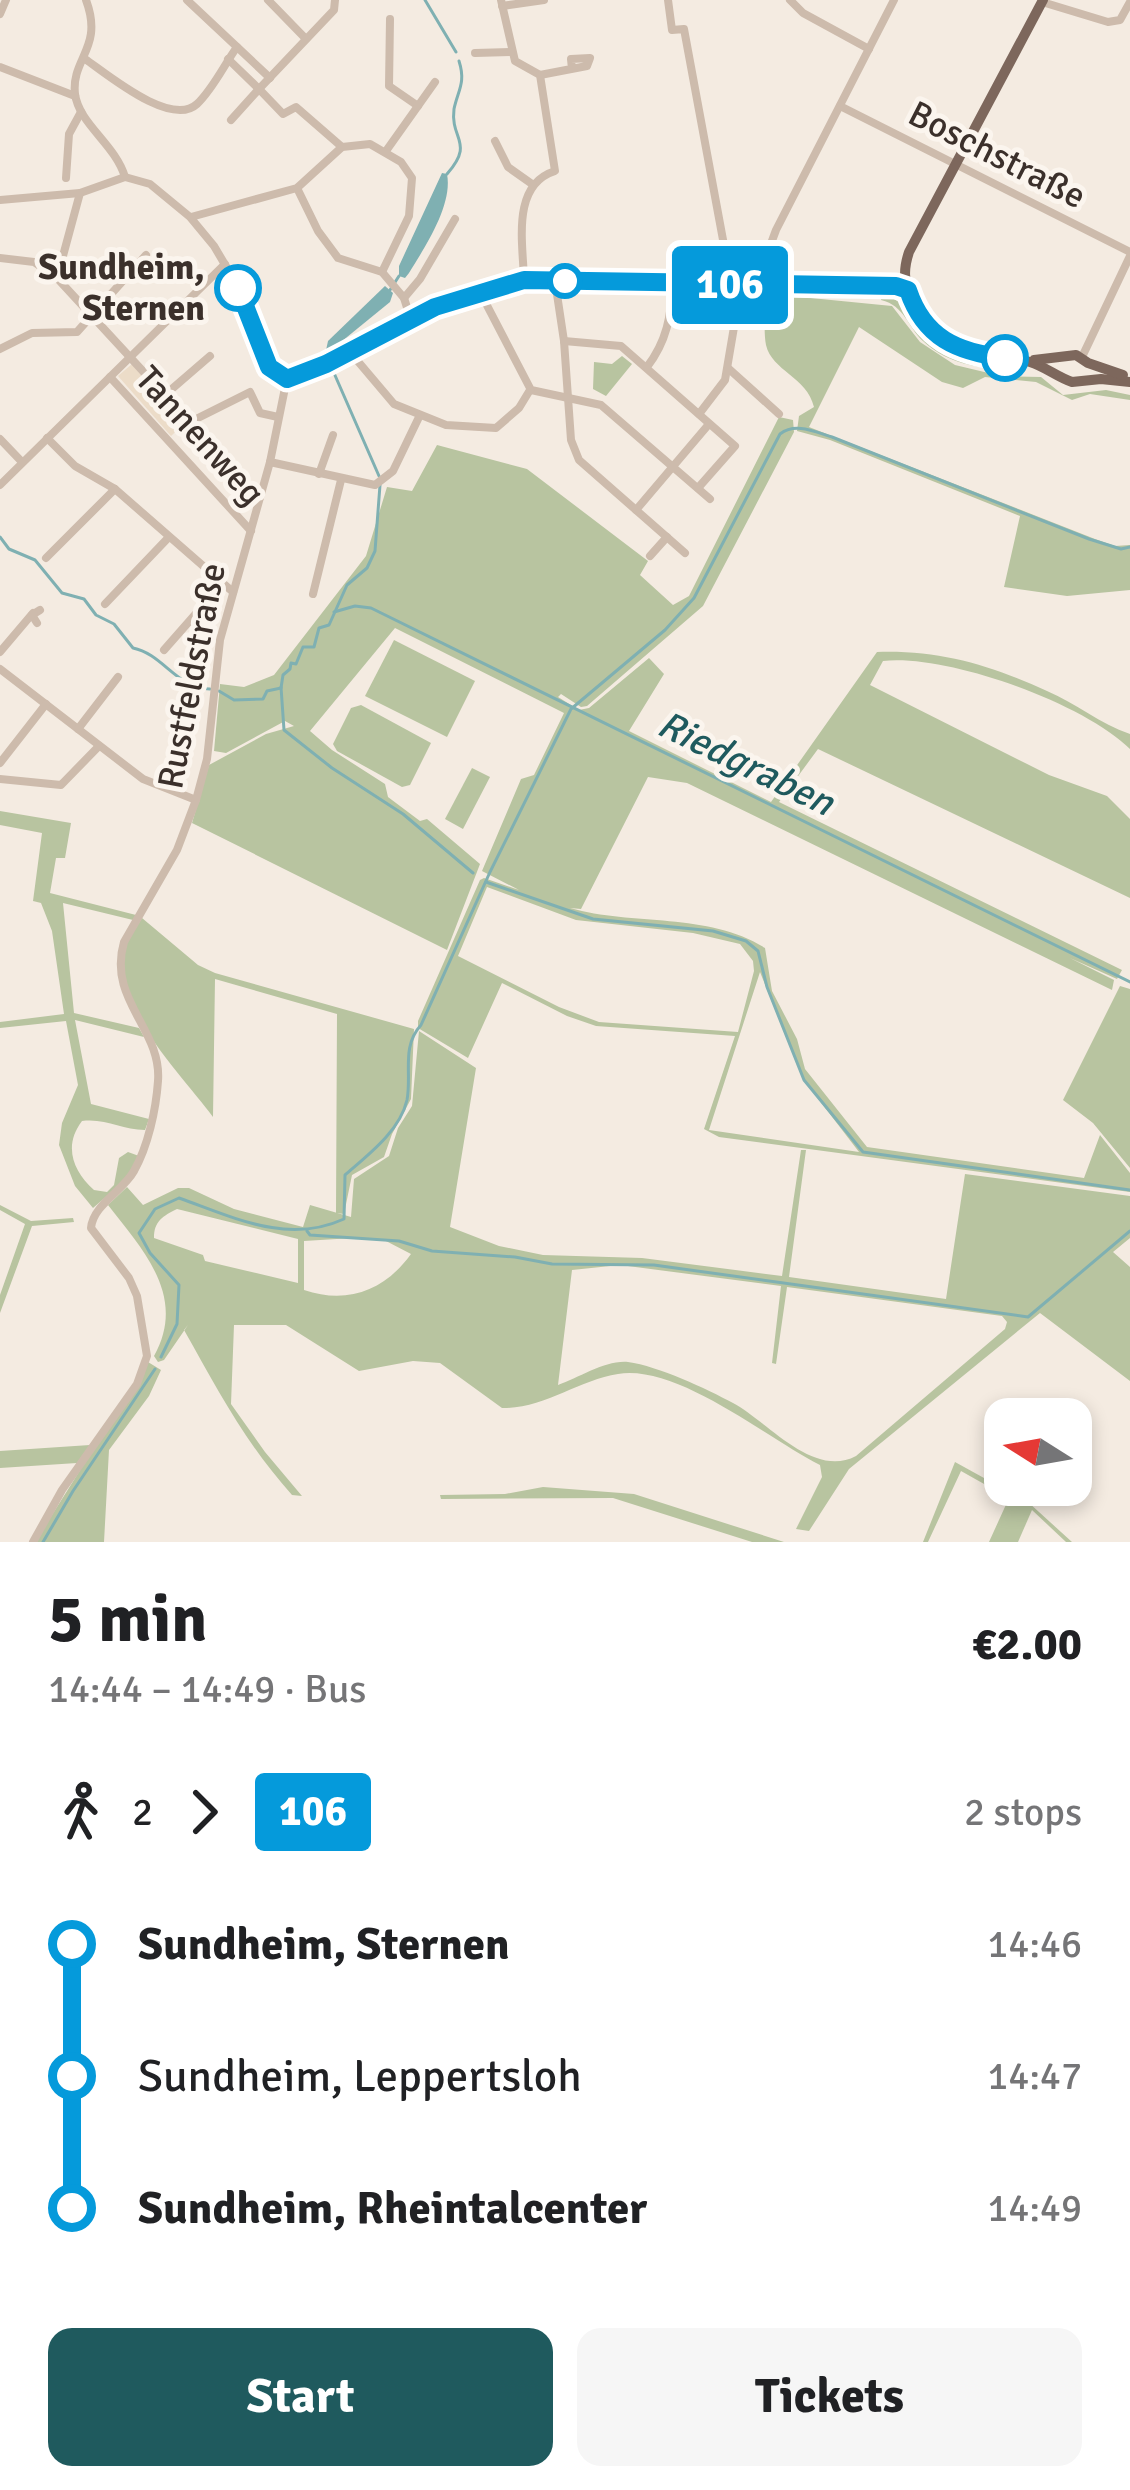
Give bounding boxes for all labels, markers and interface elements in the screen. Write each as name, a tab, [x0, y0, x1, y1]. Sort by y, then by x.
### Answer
street label: Boschstraße	[901, 91, 1093, 219]
place label: Sundheim, Sternen	[38, 245, 205, 331]
line badge: 106	[661, 246, 799, 324]
text: 106	[696, 259, 764, 310]
unlabelled marker	[549, 265, 581, 297]
marker: Sundheim, Sternen	[216, 266, 260, 310]
unlabelled marker	[983, 336, 1027, 380]
street label: Tannenweg	[126, 357, 274, 515]
street label: Rustfeldstraße	[148, 559, 236, 793]
water label: Riedgraben	[650, 700, 843, 827]
north arrow	[984, 1398, 1092, 1506]
map controls	[984, 1398, 1092, 1506]
text: 5 min	[48, 1579, 207, 1660]
text: €2.00	[972, 1617, 1082, 1672]
text: 14:44 – 14:49 · Bus	[48, 1665, 366, 1713]
icon: walk	[48, 1779, 114, 1845]
icon: forward	[171, 1779, 237, 1845]
text: 106	[279, 1786, 347, 1837]
text: 2	[132, 1788, 153, 1836]
text: 2 stops	[964, 1788, 1082, 1836]
text: Sundheim, Sternen	[138, 1917, 510, 1972]
text: 14:46	[987, 1920, 1082, 1968]
text: Sundheim, Leppertsloh	[138, 2049, 582, 2104]
text: 14:47	[987, 2052, 1082, 2100]
text: Sundheim, Rheintalcenter	[138, 2181, 647, 2236]
text: 14:49	[987, 2184, 1082, 2232]
button: Start	[48, 2328, 553, 2466]
button: Tickets	[577, 2328, 1082, 2466]

